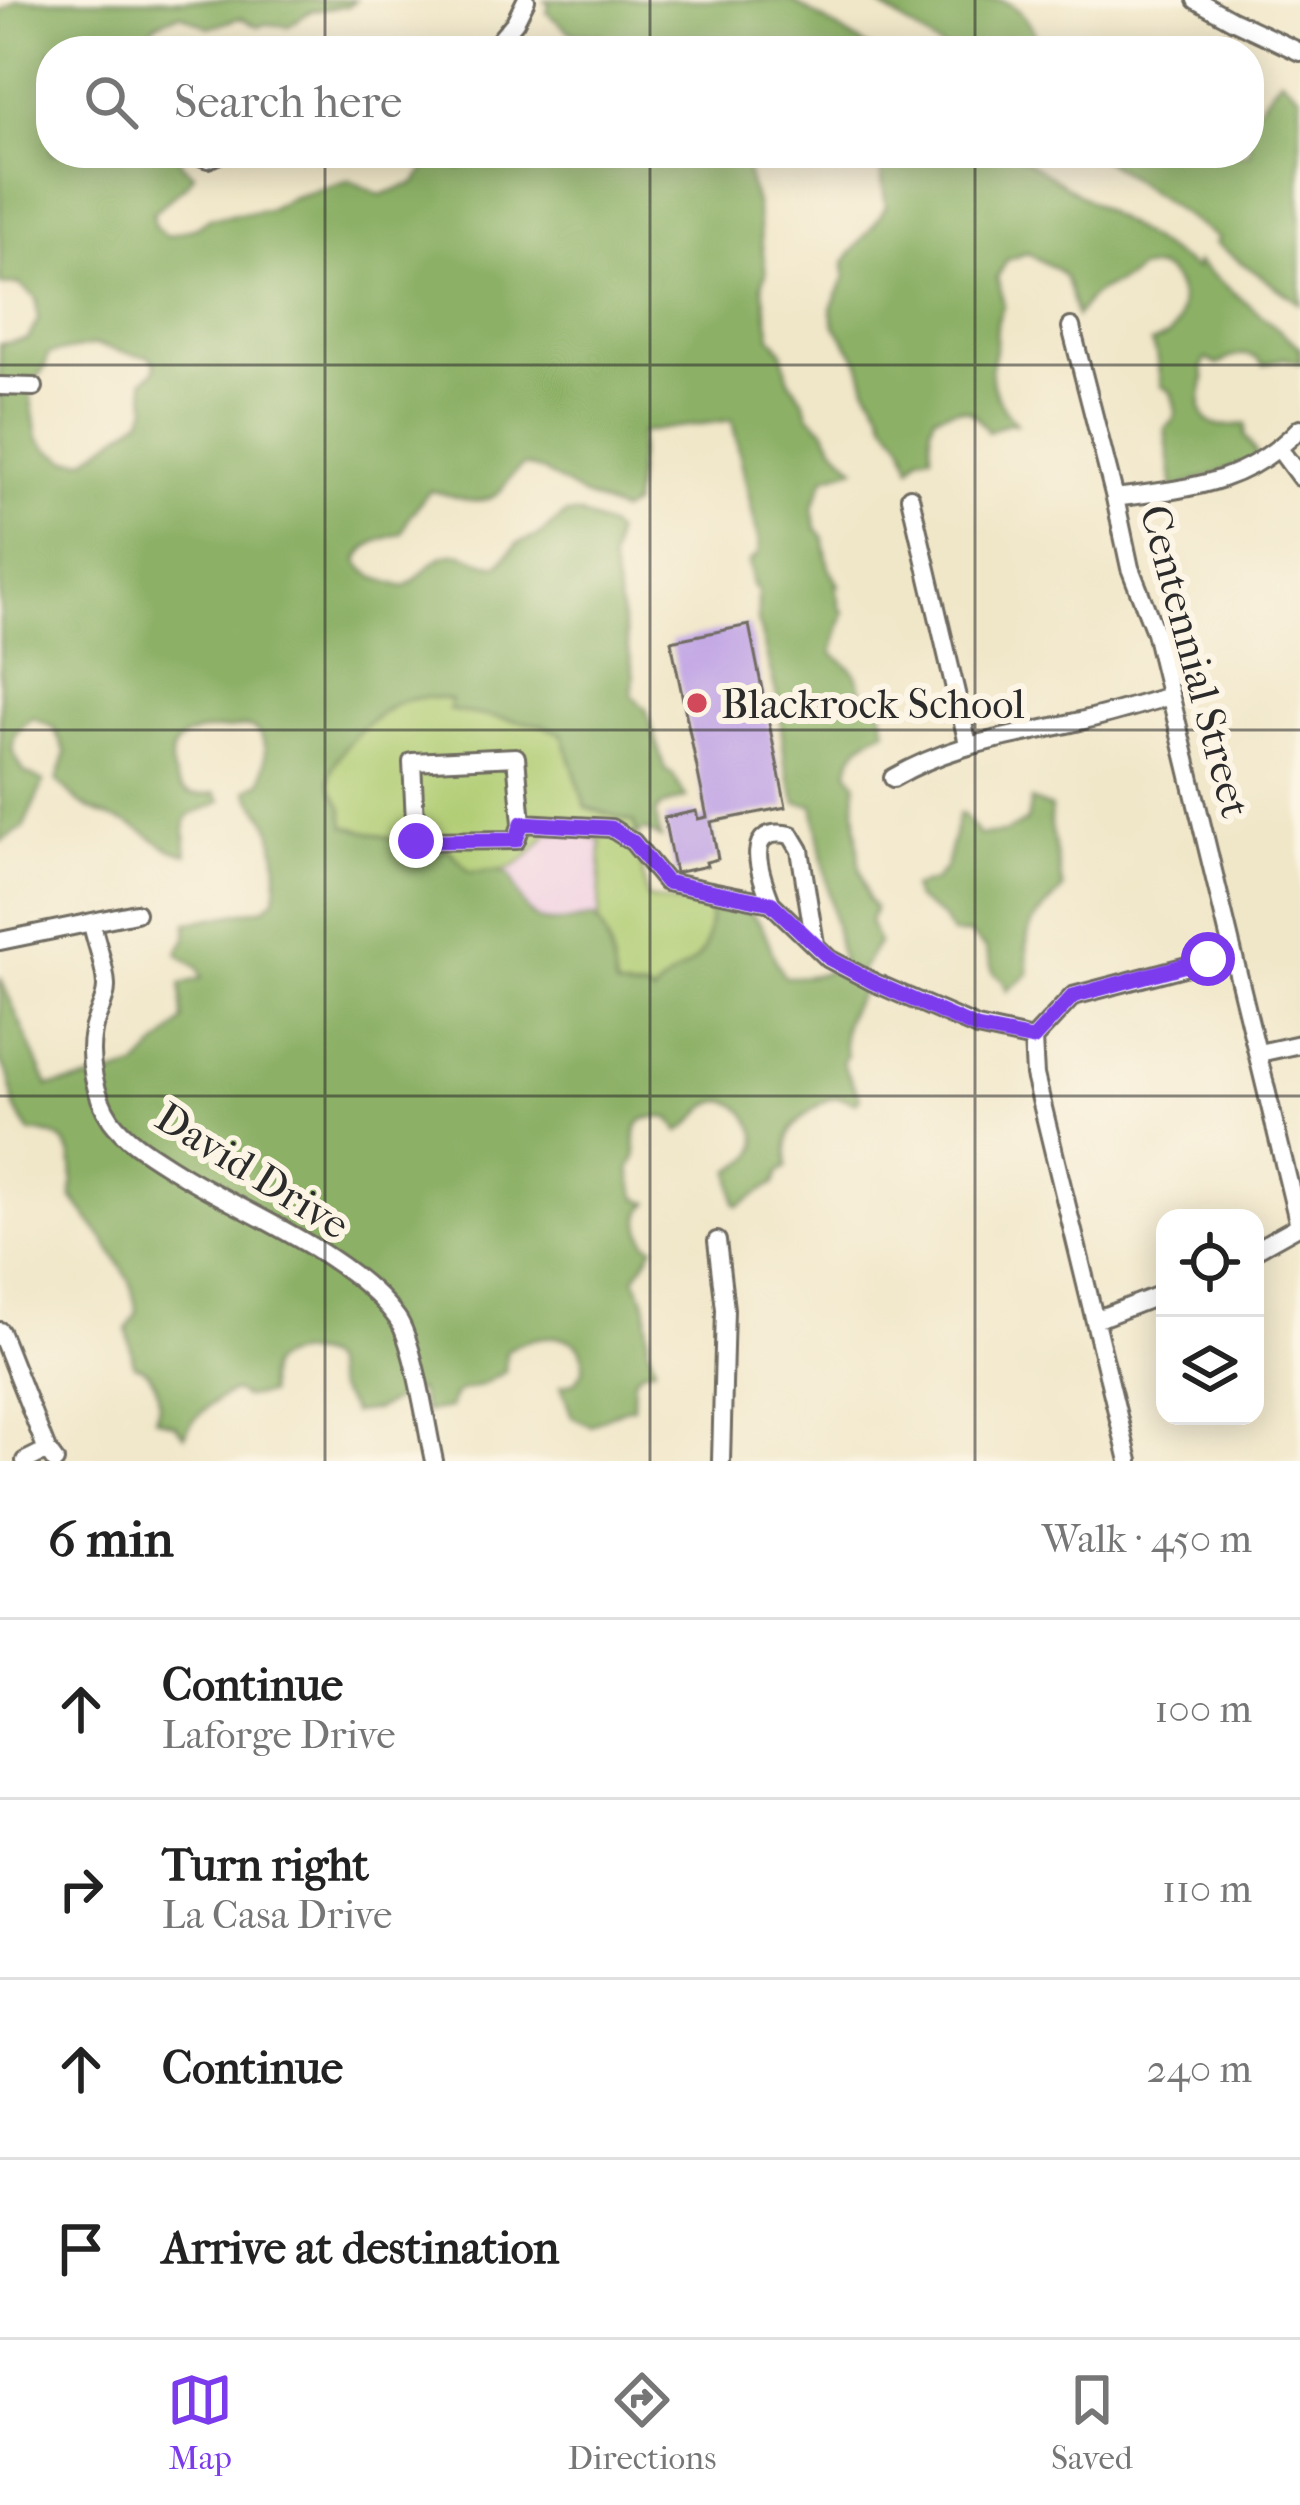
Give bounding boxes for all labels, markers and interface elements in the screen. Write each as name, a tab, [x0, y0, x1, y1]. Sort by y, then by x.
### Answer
search box	[36, 36, 1264, 168]
icon: search	[78, 69, 144, 135]
text: Search here	[174, 76, 402, 129]
street label: Centennial Street	[1129, 500, 1260, 823]
place label: Blackrock School	[721, 680, 1025, 729]
marker: Blackrock School	[684, 690, 710, 716]
route end	[389, 814, 443, 868]
route start	[1181, 932, 1235, 986]
street label: David Drive	[147, 1093, 358, 1250]
map controls	[1156, 1209, 1264, 1425]
button: locate	[1156, 1209, 1264, 1317]
button: layers	[1156, 1317, 1264, 1425]
text: 6 min	[48, 1509, 174, 1569]
text: Walk · 450 m	[1042, 1516, 1252, 1562]
text: Continue	[162, 1659, 343, 1712]
icon: ahead	[48, 1676, 114, 1742]
text: 100 m	[1154, 1686, 1252, 1732]
text: Laforge Drive	[162, 1712, 396, 1758]
text: Turn right	[162, 1839, 369, 1892]
icon: right	[48, 1856, 114, 1922]
text: 110 m	[1162, 1866, 1252, 1912]
text: La Casa Drive	[162, 1892, 392, 1938]
icon: ahead	[48, 2036, 114, 2102]
text: Continue	[162, 2042, 343, 2095]
text: 240 m	[1147, 2046, 1252, 2092]
icon: arrive	[48, 2216, 114, 2282]
text: Arrive at destination	[162, 2222, 559, 2275]
tab: Map	[167, 2367, 233, 2478]
tab: Directions	[568, 2367, 716, 2478]
tab: Saved	[1051, 2367, 1133, 2478]

